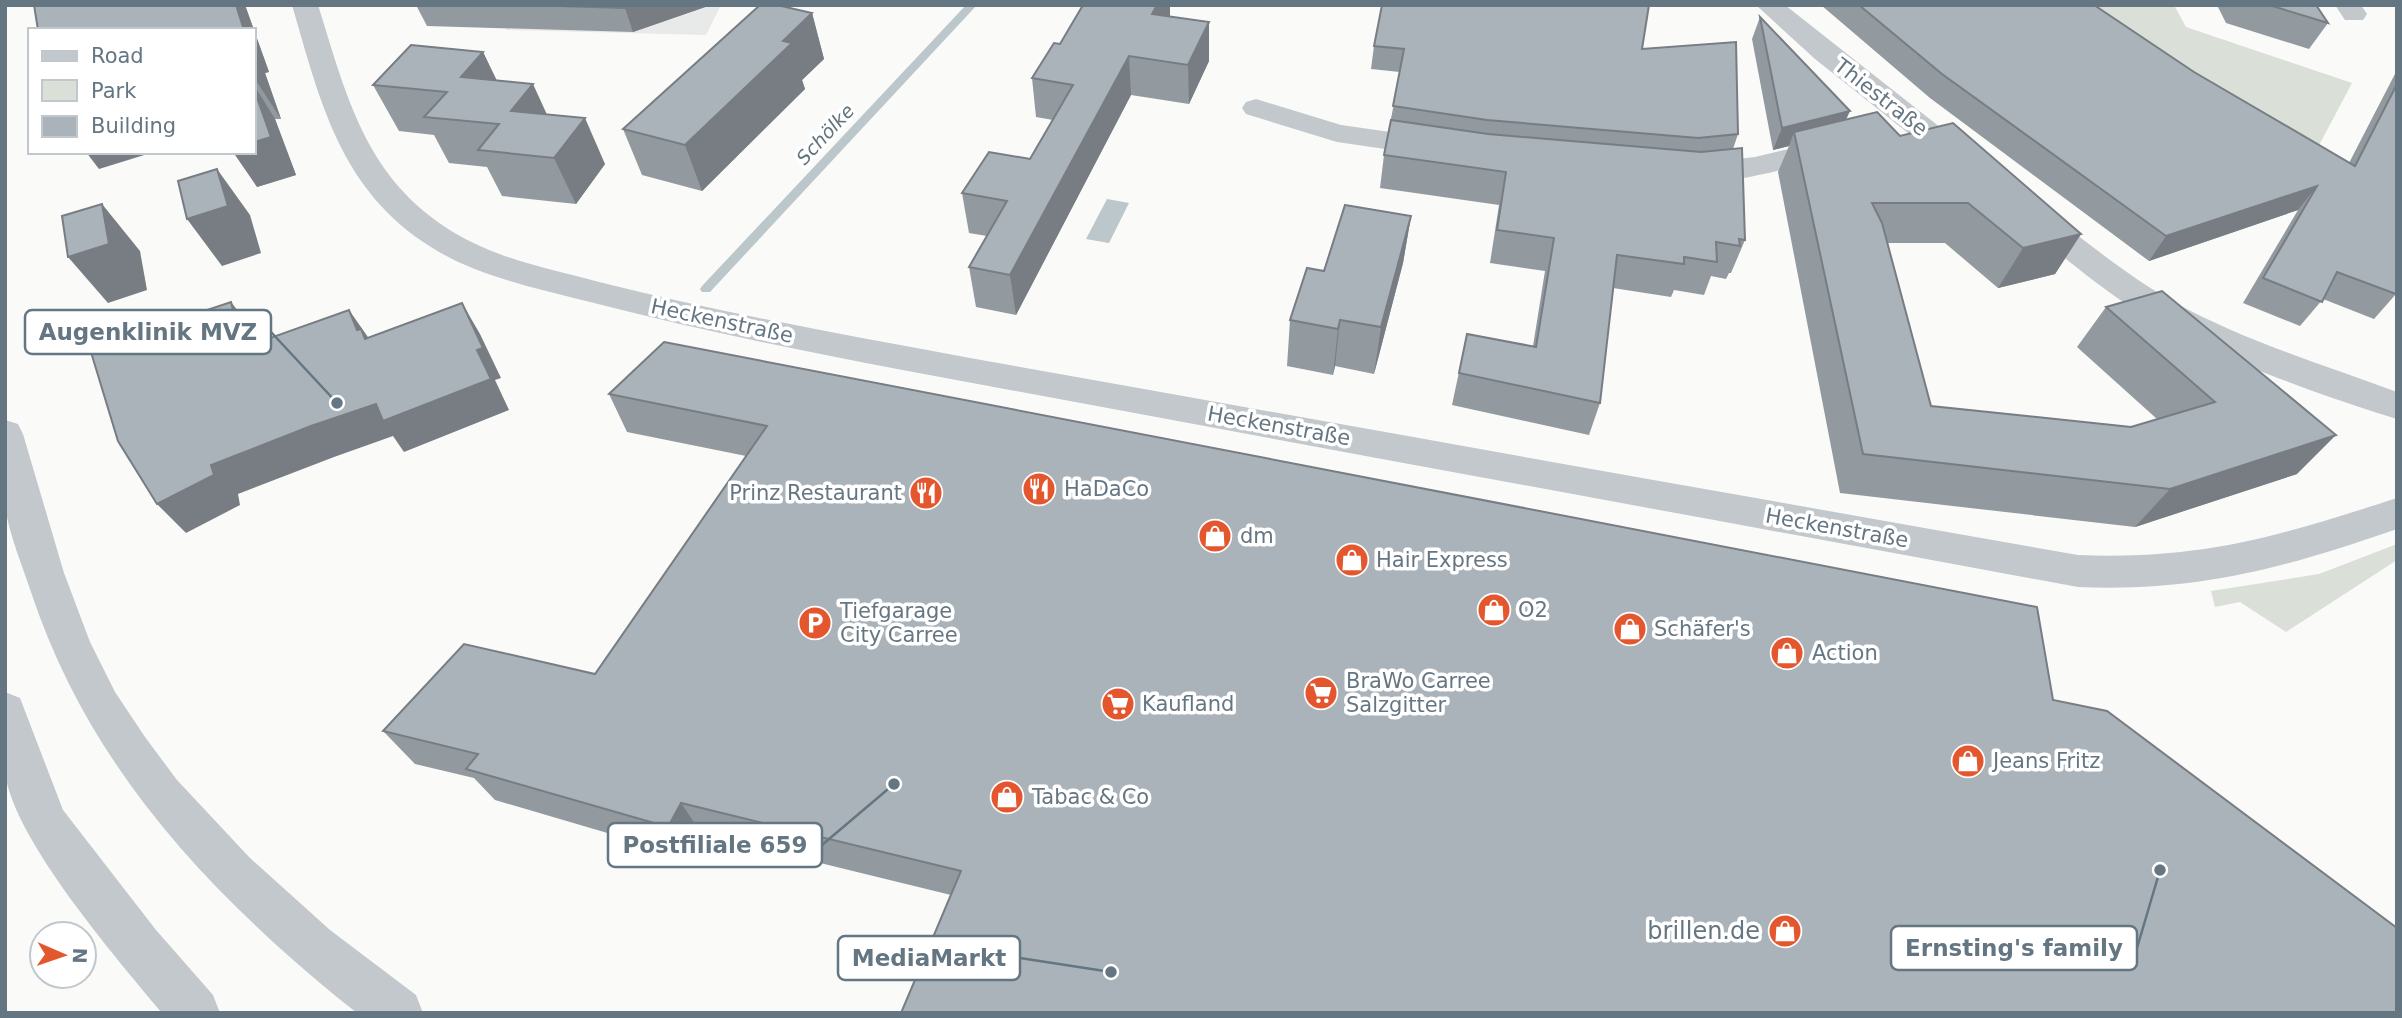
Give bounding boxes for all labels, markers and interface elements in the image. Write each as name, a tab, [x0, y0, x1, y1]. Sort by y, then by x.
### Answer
legend	[28, 28, 256, 154]
text: Road	[91, 44, 144, 68]
street label: Thiestraße	[1829, 53, 1932, 141]
text: Park	[91, 79, 137, 103]
water label: Schölke	[792, 99, 858, 169]
text: Building	[91, 114, 176, 138]
street label: Heckenstraße	[649, 294, 795, 348]
callout: Augenklinik MVZ	[25, 310, 271, 354]
text: Augenklinik MVZ	[39, 319, 257, 345]
street label: Heckenstraße	[1206, 402, 1352, 450]
restaurant icon: HaDaCo	[1020, 470, 1058, 508]
restaurant icon: Prinz Restaurant	[907, 474, 945, 512]
place label: HaDaCo	[1064, 477, 1149, 501]
place label: Prinz Restaurant	[729, 481, 902, 505]
street label: Heckenstraße	[1764, 504, 1910, 552]
shop icon: dm	[1196, 517, 1234, 555]
place label: dm	[1240, 524, 1274, 548]
shop icon: Hair Express	[1333, 541, 1371, 579]
place label: Hair Express	[1376, 548, 1508, 572]
shop icon: O2	[1475, 591, 1513, 629]
place label: O2	[1518, 598, 1548, 622]
place label: Tiefgarage City Carree	[839, 599, 958, 647]
parking icon: Tiefgarage City Carree	[796, 604, 834, 642]
shop icon: Schäfer's	[1611, 610, 1649, 648]
place label: Schäfer's	[1654, 617, 1751, 641]
shop icon: Action	[1768, 634, 1806, 672]
place label: Action	[1812, 641, 1878, 665]
place label: BraWo Carree Salzgitter	[1346, 669, 1491, 717]
supermarket icon: BraWo Carree Salzgitter	[1302, 674, 1340, 712]
supermarket icon: Kaufland	[1099, 685, 1137, 723]
place label: Kaufland	[1142, 692, 1234, 716]
shop icon: Jeans Fritz	[1949, 742, 1987, 780]
place label: Jeans Fritz	[1991, 749, 2100, 773]
shop icon: Tabac & Co	[988, 778, 1026, 816]
place label: Tabac & Co	[1031, 785, 1149, 809]
callout: Postfiliale 659	[608, 823, 822, 867]
text: Postfiliale 659	[622, 832, 808, 858]
shop icon: brillen.de	[1766, 912, 1804, 950]
place label: brillen.de	[1647, 917, 1760, 945]
north arrow	[28, 920, 98, 990]
callout: Ernsting's family	[1891, 926, 2137, 970]
text: Ernsting's family	[1905, 935, 2123, 961]
callout: MediaMarkt	[838, 936, 1020, 980]
text: MediaMarkt	[852, 945, 1006, 971]
text: N	[69, 947, 91, 964]

